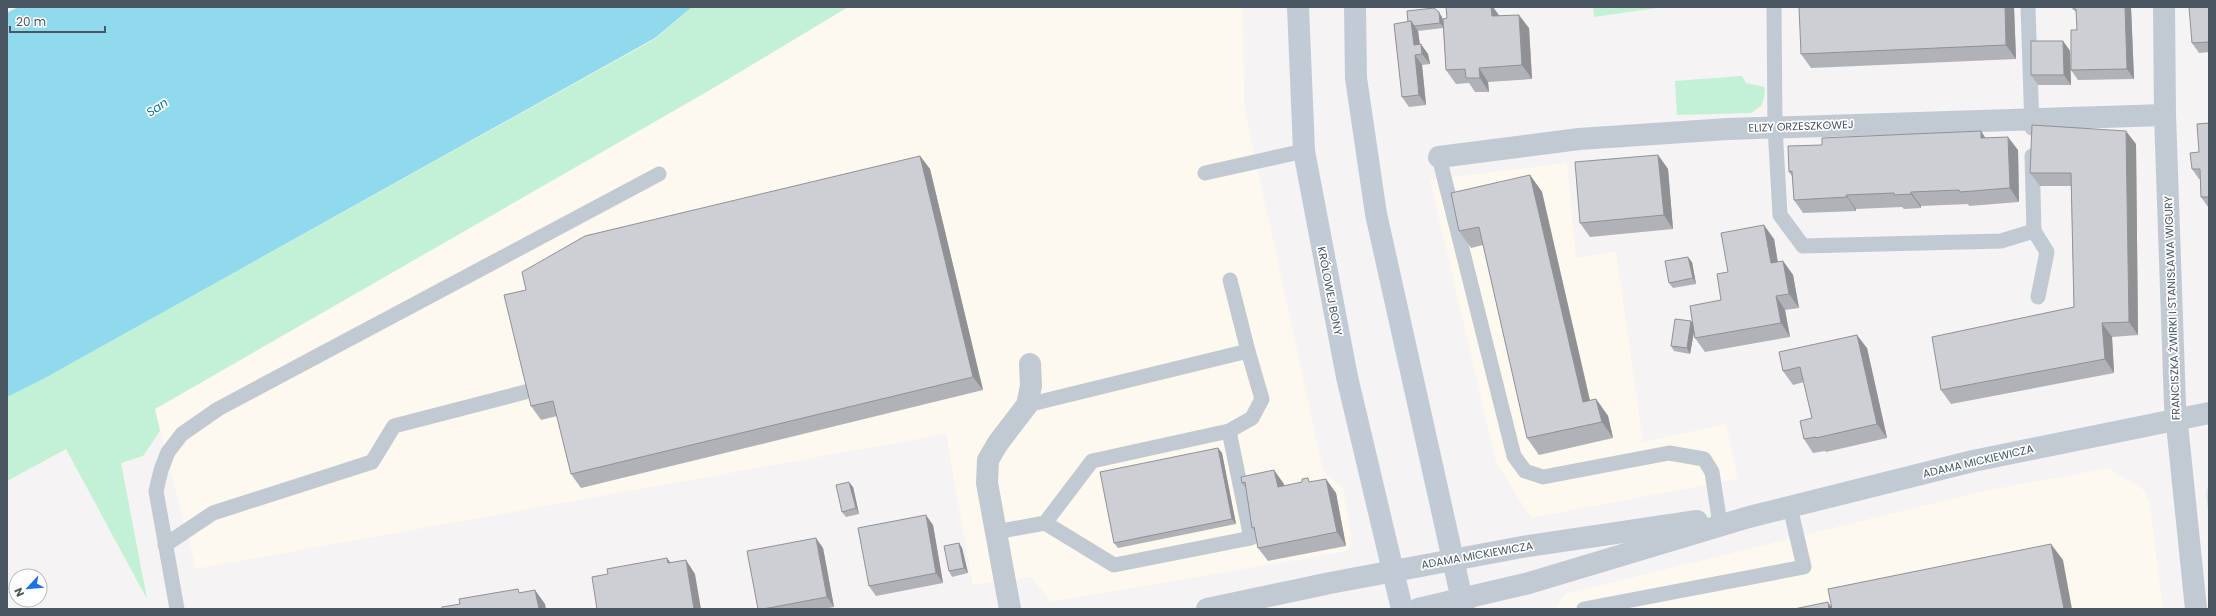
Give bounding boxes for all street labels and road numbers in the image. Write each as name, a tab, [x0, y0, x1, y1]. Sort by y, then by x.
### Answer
street label: ELIZY ORZESZKOWEJ	[1748, 116, 1854, 136]
street label: FRANCISZKA ŻWIRKI I STANISŁAWA WIGURY	[2160, 195, 2184, 420]
street label: KRÓLOWEJ BONY	[1314, 245, 1347, 337]
street label: ADAMA MICKIEWICZA	[1921, 440, 2036, 482]
street label: ADAMA MICKIEWICZA	[1420, 537, 1535, 573]

